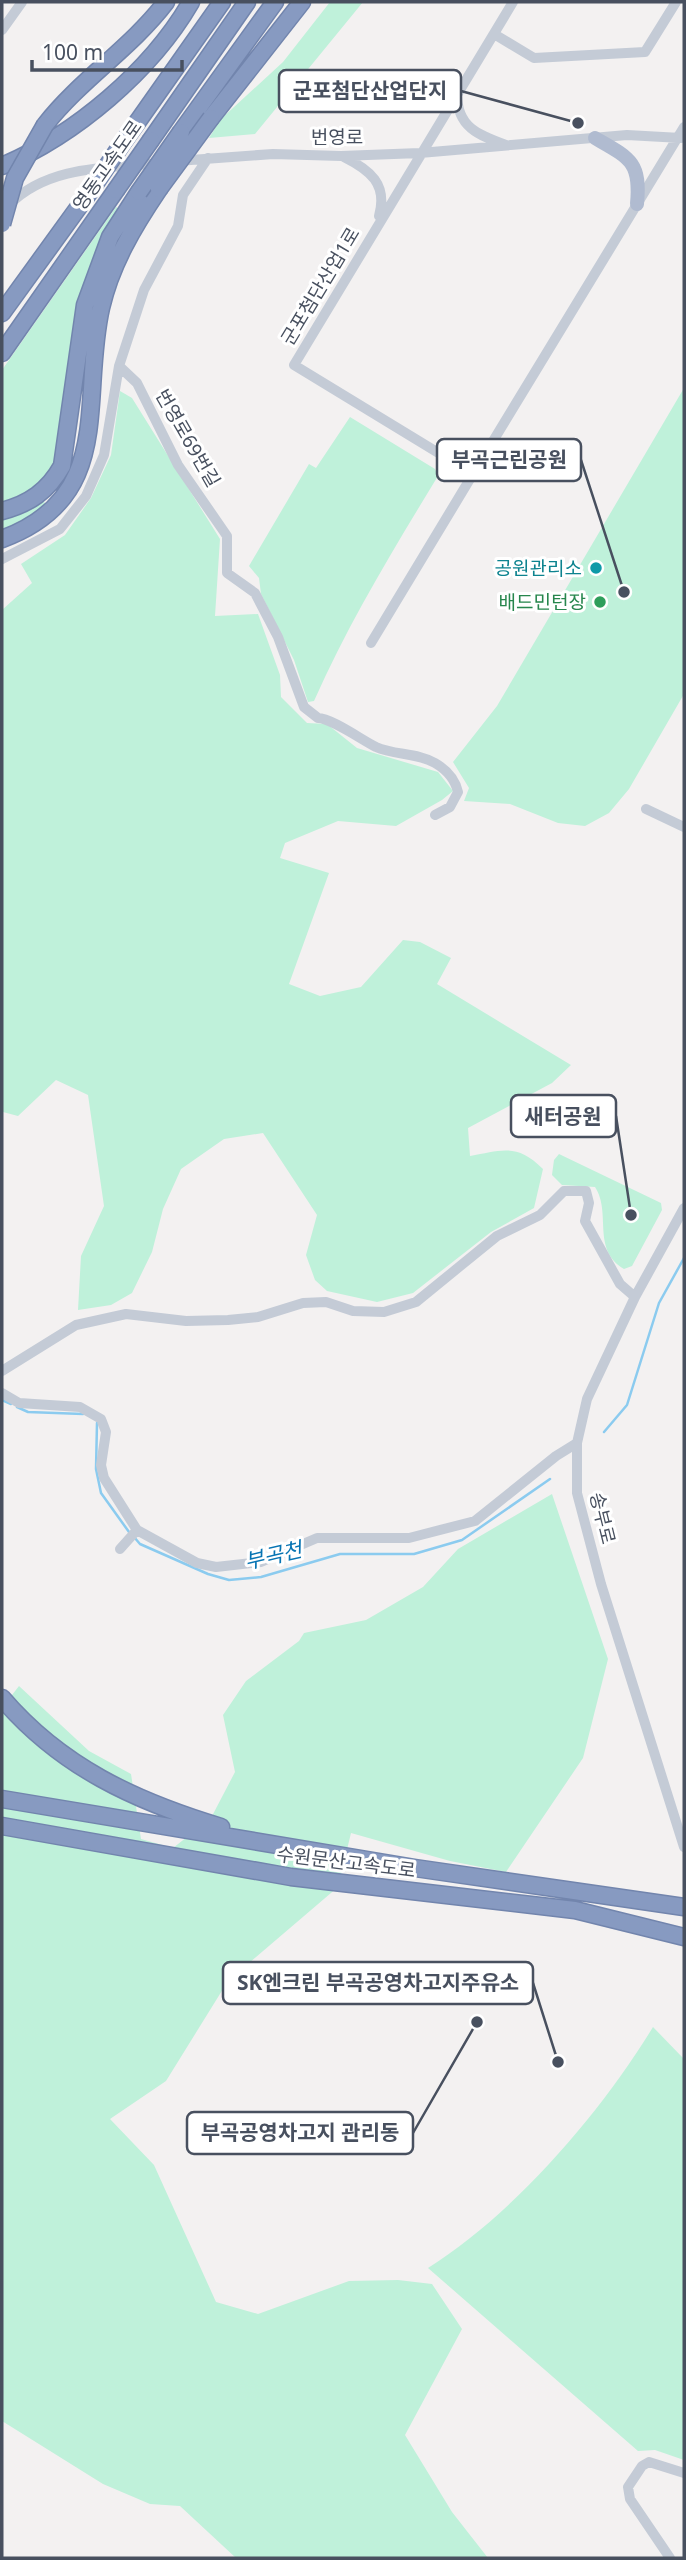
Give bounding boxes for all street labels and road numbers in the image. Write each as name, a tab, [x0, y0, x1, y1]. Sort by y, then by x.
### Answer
street label: 영동고속도로	[66, 115, 148, 215]
street label: 번영로	[311, 124, 363, 150]
street label: 군포첨단산업1로	[275, 222, 365, 350]
street label: 번영로69번길	[149, 384, 227, 492]
street label: 송부로	[584, 1489, 622, 1547]
street label: 수원문산고속도로	[275, 1841, 417, 1883]

